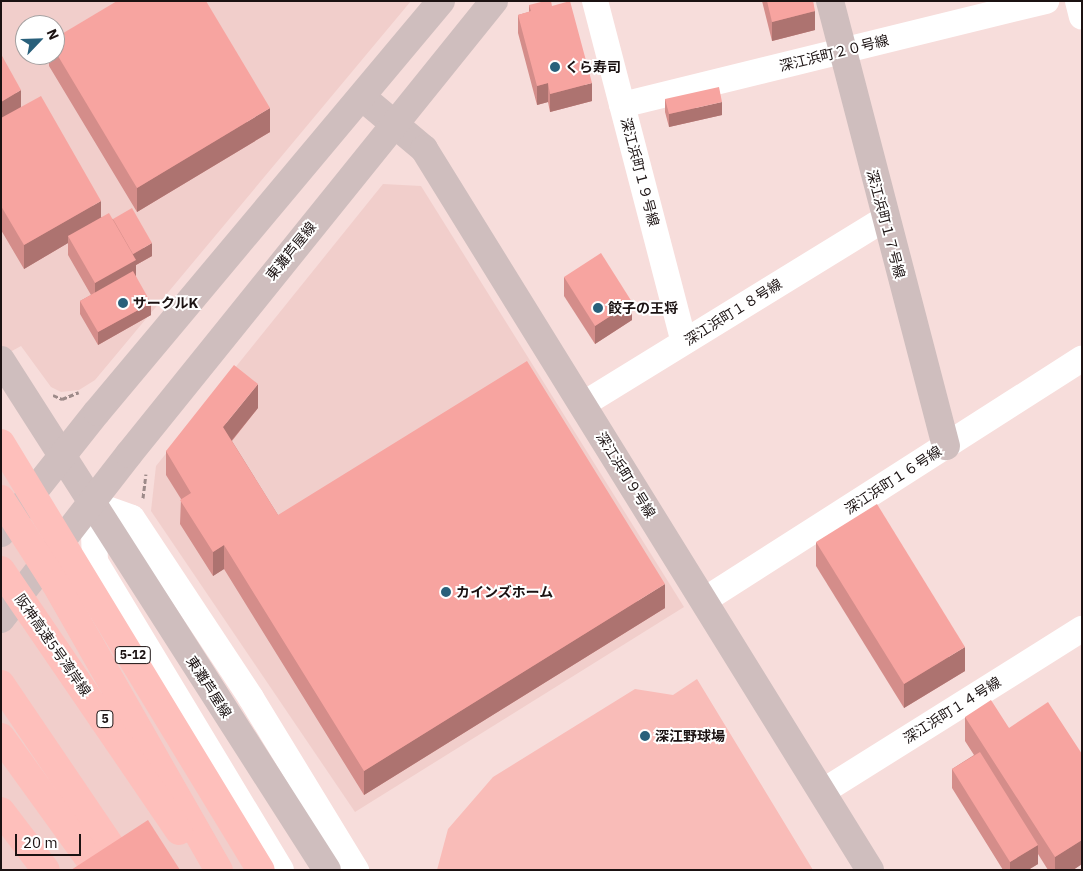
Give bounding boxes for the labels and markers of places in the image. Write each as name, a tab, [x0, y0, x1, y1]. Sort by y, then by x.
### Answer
place label: くら寿司	[565, 59, 621, 75]
marker: くら寿司	[549, 61, 561, 73]
place label: サークルK	[133, 295, 199, 311]
marker: サークルK	[117, 297, 129, 309]
place label: 餃子の王将	[608, 300, 678, 316]
marker: 餃子の王将	[592, 302, 604, 314]
place label: カインズホーム	[456, 584, 554, 600]
marker: カインズホーム	[440, 586, 452, 598]
place label: 深江野球場	[655, 728, 725, 744]
marker: 深江野球場	[639, 730, 651, 742]

